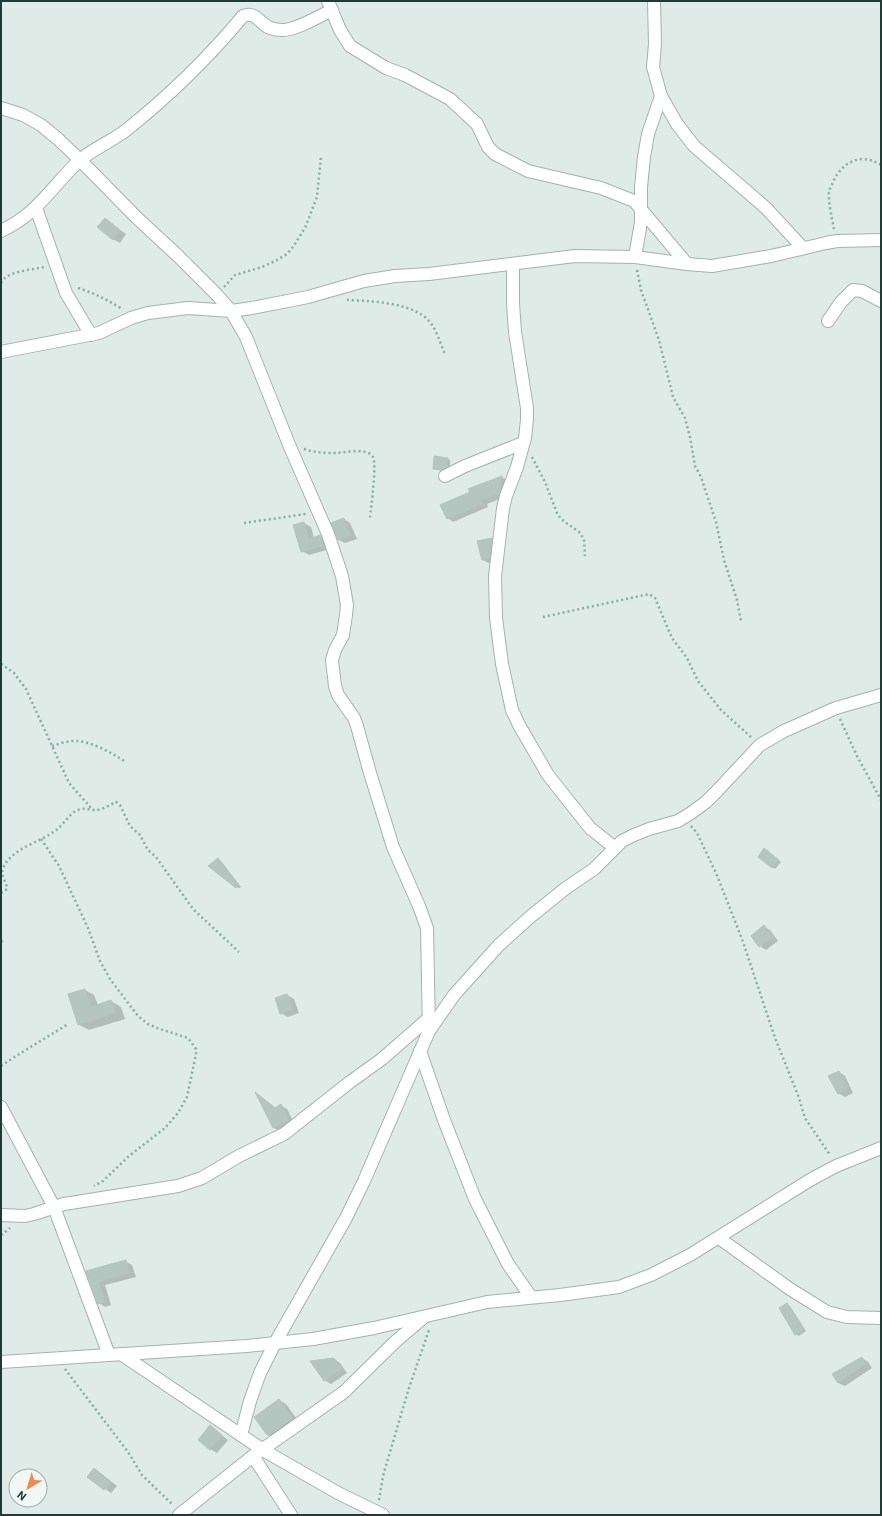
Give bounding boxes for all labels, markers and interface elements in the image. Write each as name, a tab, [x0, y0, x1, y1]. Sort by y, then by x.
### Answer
north arrow	[8, 1468, 48, 1508]
text: N	[15, 1488, 29, 1503]

